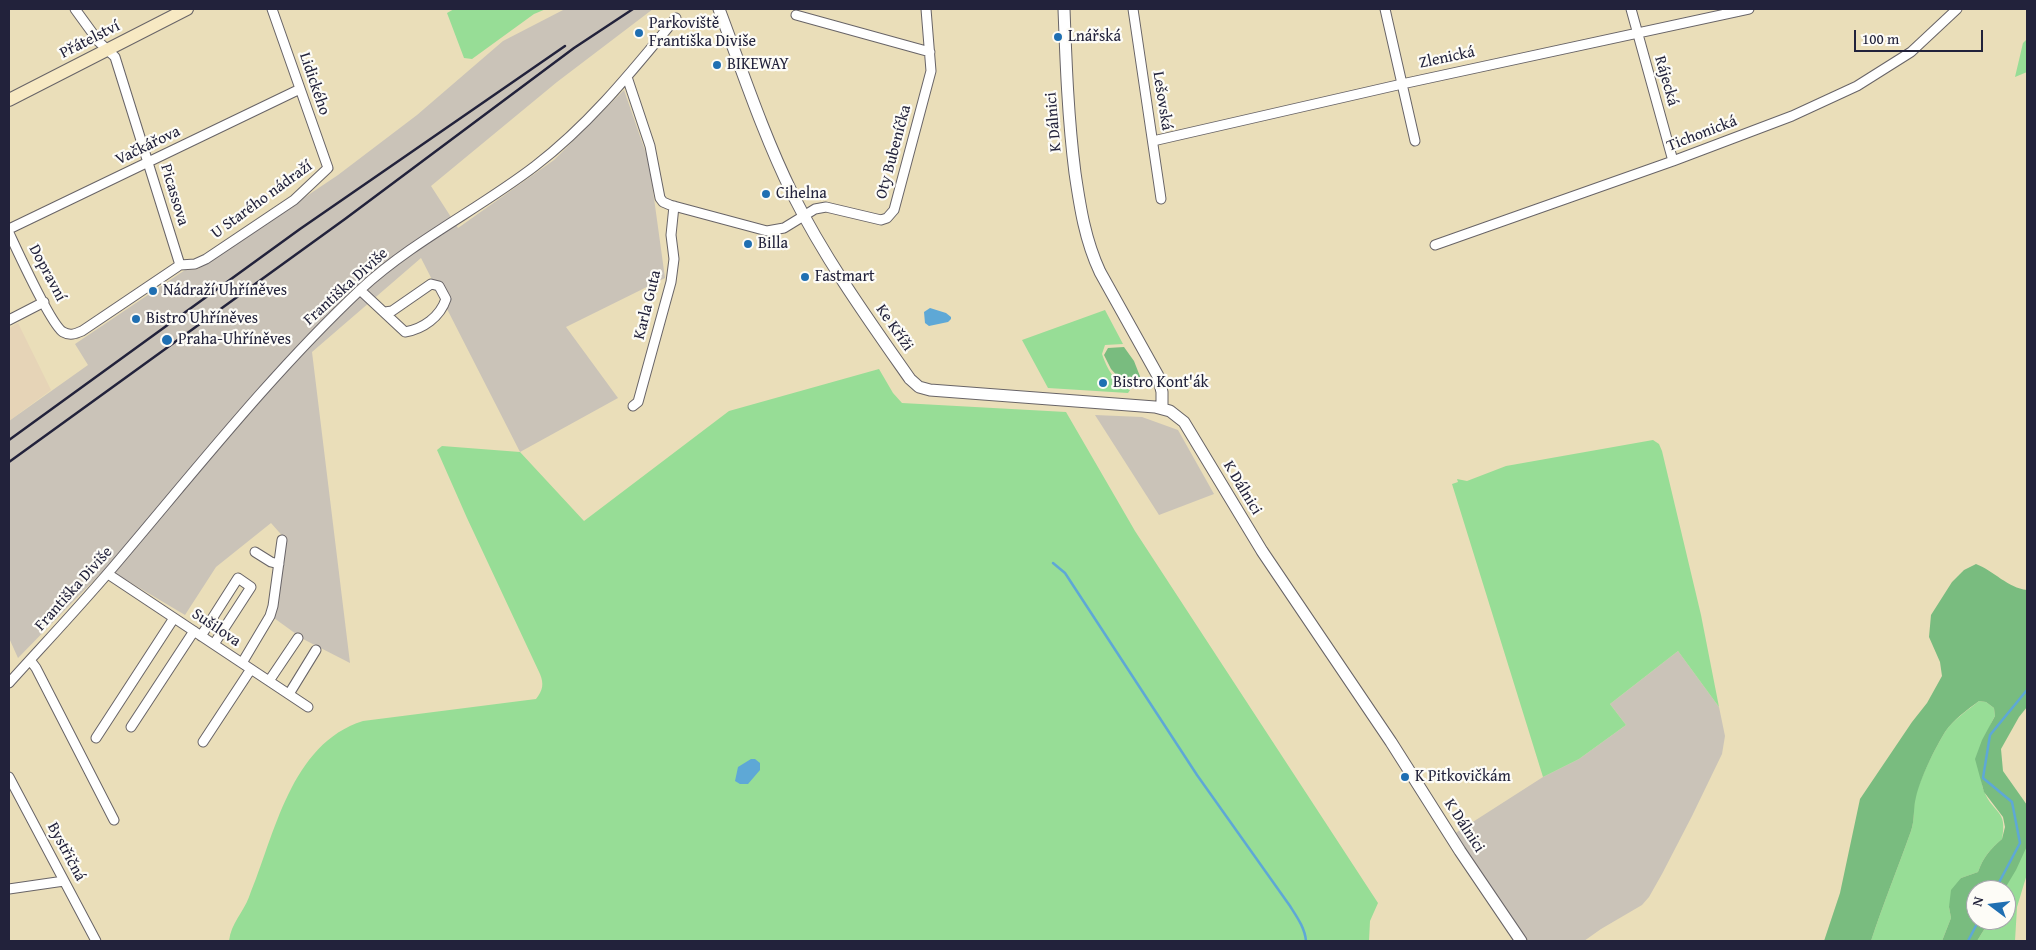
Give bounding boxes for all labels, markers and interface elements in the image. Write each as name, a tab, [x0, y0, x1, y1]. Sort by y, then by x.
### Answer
place label: Parkoviště Františka Diviše	[649, 14, 756, 52]
street label: Přátelství	[57, 17, 123, 63]
scale bar	[1856, 20, 1985, 52]
marker: Parkoviště Františka Diviše	[633, 27, 645, 39]
place label: Lnářská	[1068, 27, 1121, 47]
text: 100 m	[1862, 28, 1899, 49]
marker: Lnářská	[1052, 31, 1064, 43]
street label: Zlenická	[1417, 43, 1477, 73]
street label: Lidického	[294, 50, 334, 118]
street label: Rájecká	[1650, 54, 1682, 108]
place label: BIKEWAY	[727, 55, 789, 75]
marker: BIKEWAY	[711, 59, 723, 71]
street label: Lešovská	[1148, 70, 1176, 132]
street label: K Dálnici	[1042, 91, 1066, 153]
street label: Oty Bubeníčka	[872, 103, 916, 201]
street label: Tichonická	[1664, 112, 1740, 156]
street label: Vačkářova	[113, 122, 183, 170]
street label: U Starého nádraží	[208, 157, 316, 243]
street label: Picassova	[156, 162, 192, 228]
place label: Cihelna	[776, 184, 827, 204]
marker: Cihelna	[760, 188, 772, 200]
place label: Billa	[758, 234, 788, 254]
marker: Billa	[742, 238, 754, 250]
street label: Dopravní	[24, 241, 70, 305]
street label: Františka Diviše	[300, 244, 392, 330]
place label: Fastmart	[815, 267, 875, 287]
street label: Karla Guta	[630, 268, 666, 342]
marker: Fastmart	[799, 271, 811, 283]
place label: Nádraží Uhříněves	[163, 281, 287, 301]
marker: Nádraží Uhříněves	[147, 285, 159, 297]
street label: Ke Kříži	[871, 301, 917, 355]
place label: Bistro Uhříněves	[146, 309, 258, 329]
marker: Bistro Uhříněves	[130, 313, 142, 325]
place label: Praha-Uhříněves	[178, 330, 291, 350]
marker: Praha-Uhříněves	[160, 333, 174, 347]
place label: Bistro Kont'ák	[1113, 373, 1209, 393]
marker: Bistro Kont'ák	[1097, 377, 1109, 389]
street label: K Dálnici	[1218, 457, 1266, 519]
street label: Františka Diviše	[31, 543, 117, 635]
street label: Sušilova	[188, 605, 244, 651]
place label: K Pitkovičkám	[1415, 767, 1511, 787]
marker: K Pitkovičkám	[1399, 771, 1411, 783]
street label: K Dálnici	[1440, 796, 1488, 856]
street label: Bystřičná	[43, 819, 89, 885]
north arrow	[1966, 880, 2016, 930]
text: N	[1967, 894, 1988, 908]

